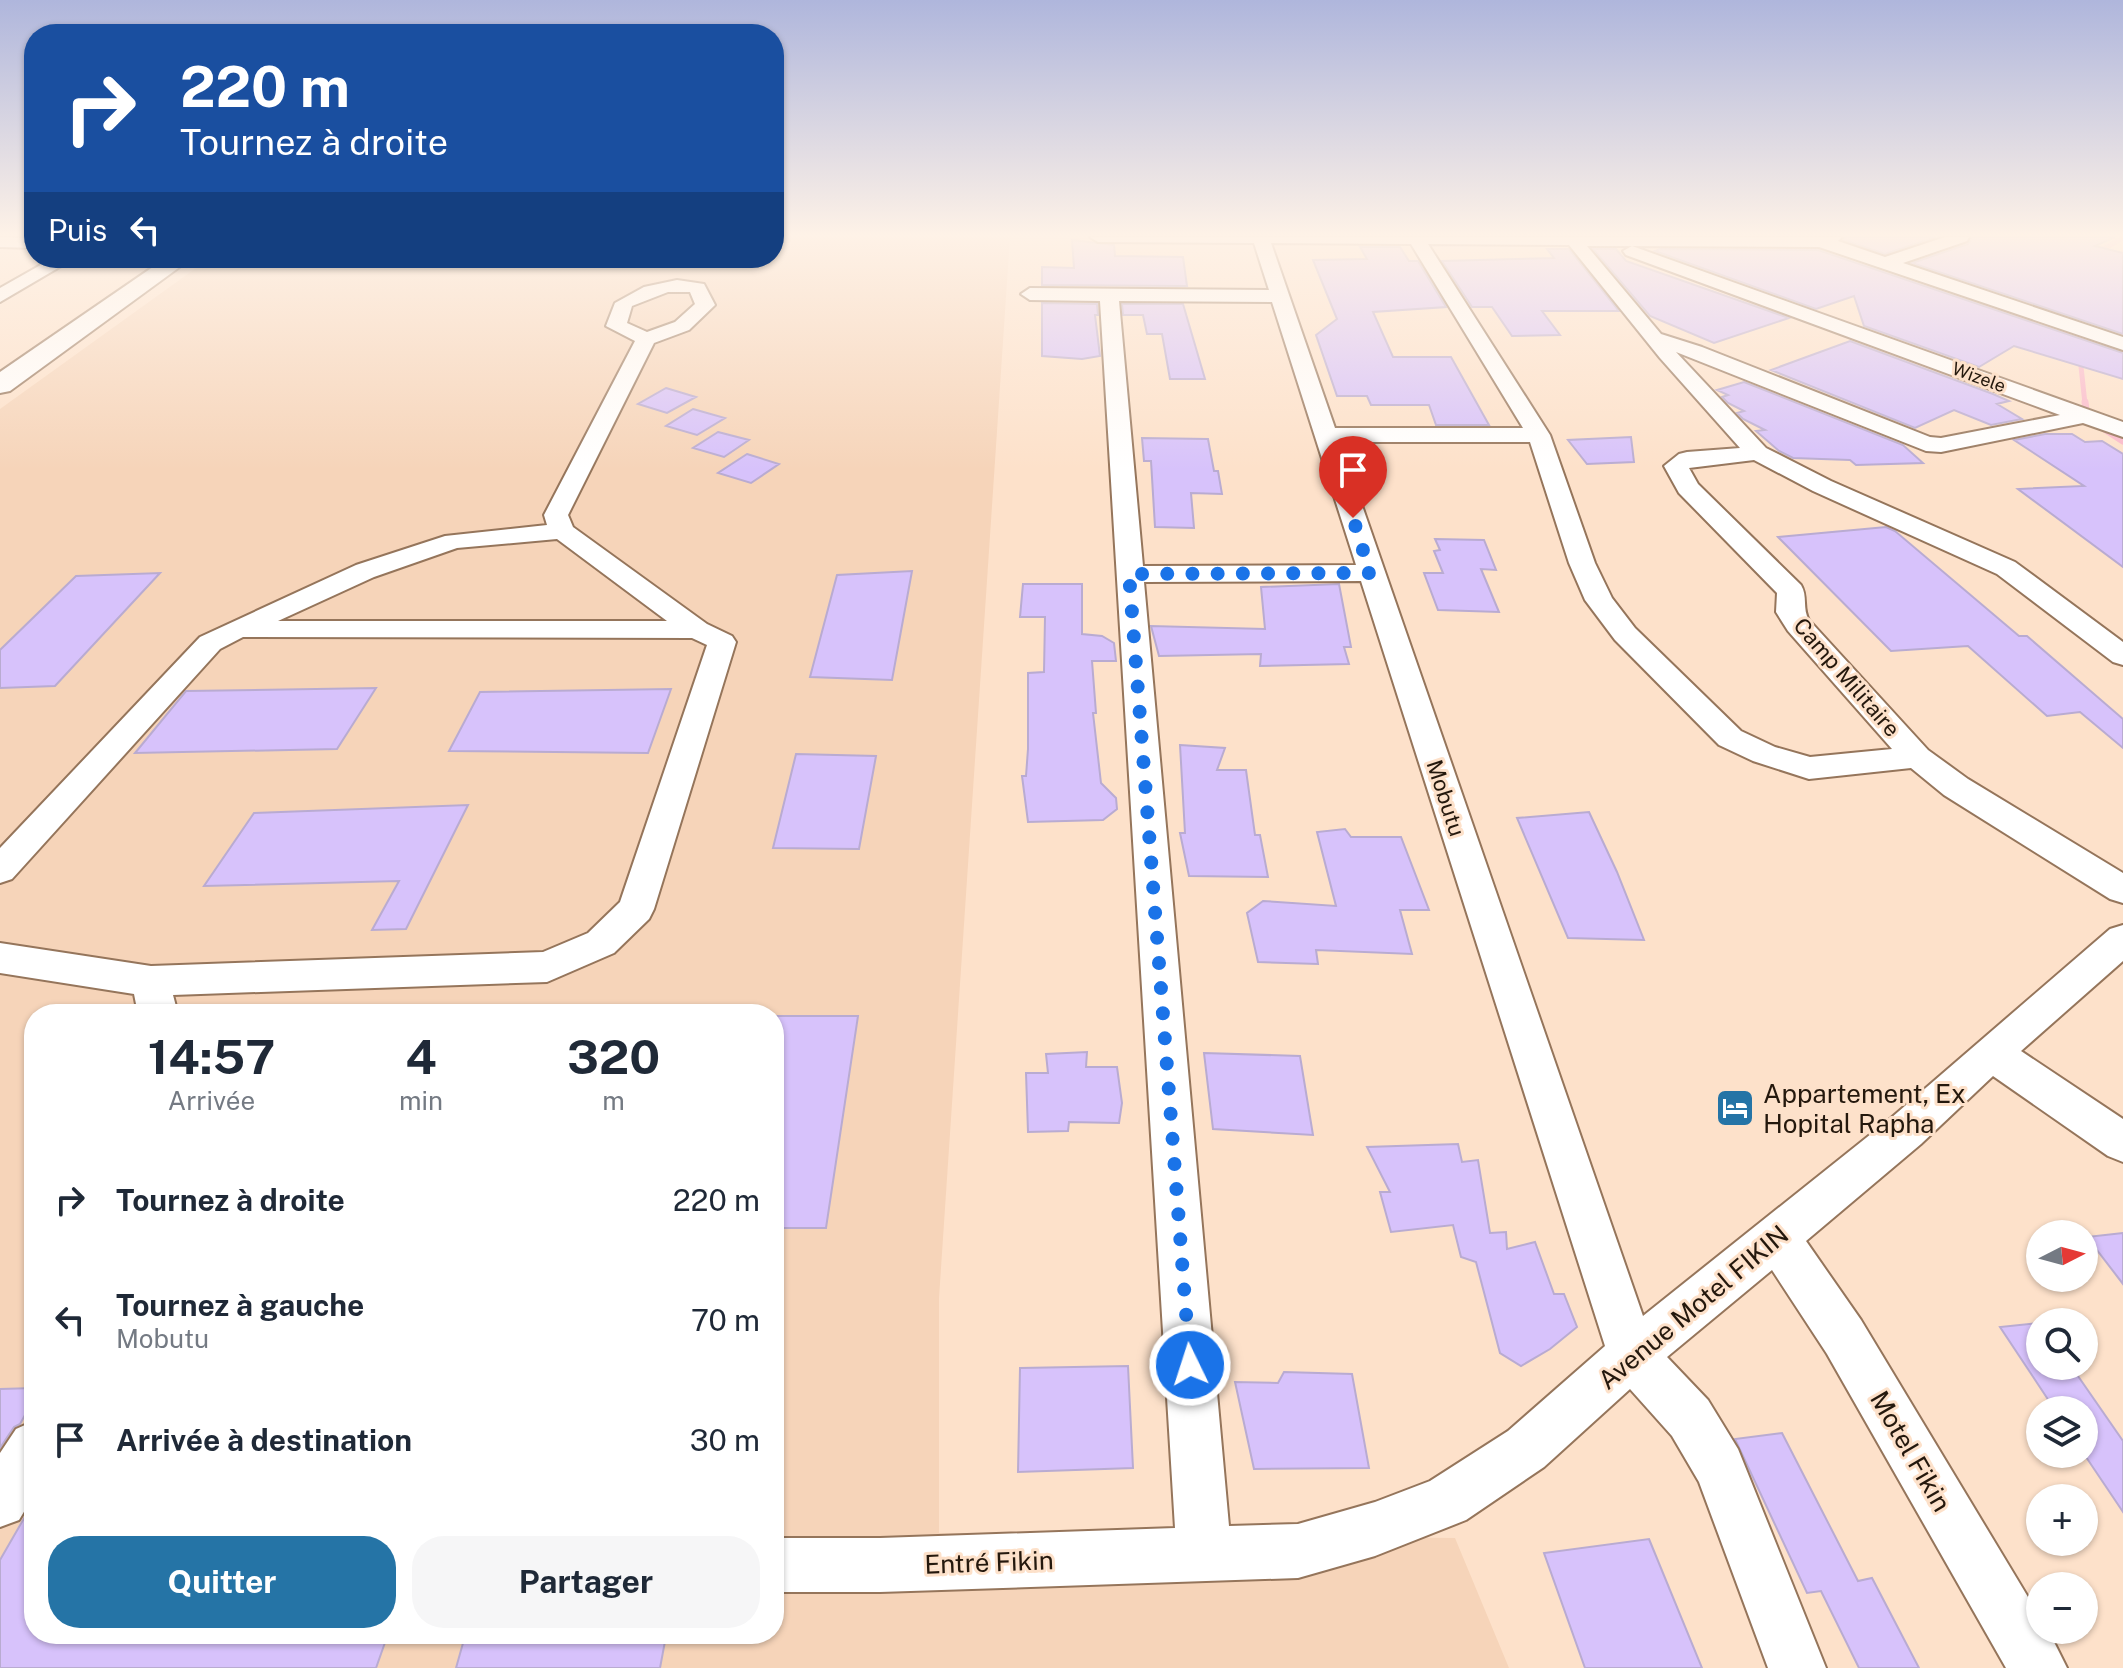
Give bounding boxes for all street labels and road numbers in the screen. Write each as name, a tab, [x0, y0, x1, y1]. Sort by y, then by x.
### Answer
street label: Wizele	[1949, 358, 2009, 396]
street label: Camp Militaire	[1788, 612, 1906, 742]
street label: Mobutu	[1421, 756, 1471, 840]
street label: Avenue Motel FIKIN	[1592, 1218, 1794, 1396]
street label: Motel Fikin	[1864, 1385, 1958, 1517]
street label: Entré Fikin	[924, 1544, 1054, 1580]

